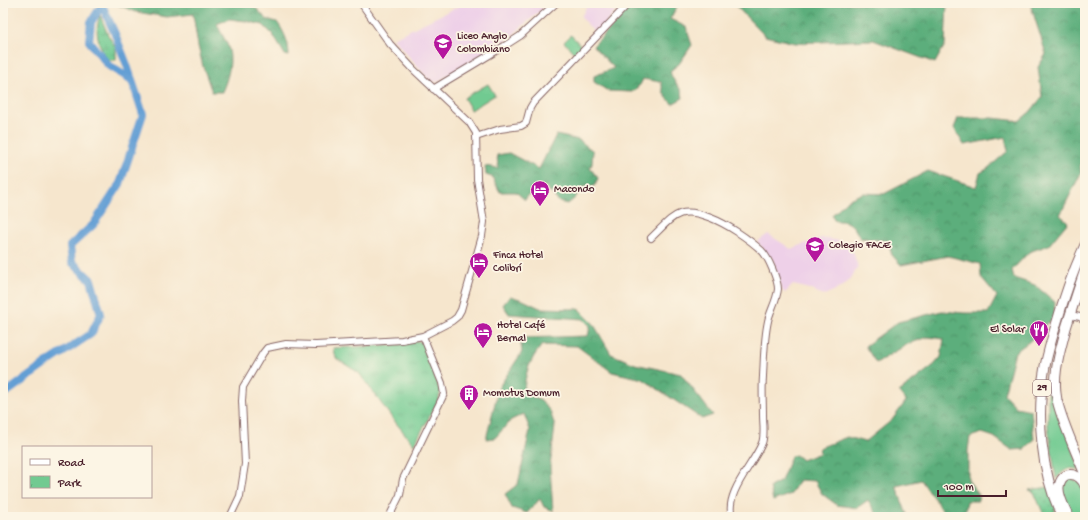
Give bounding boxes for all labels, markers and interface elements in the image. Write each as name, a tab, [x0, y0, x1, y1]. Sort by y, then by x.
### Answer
place label: Liceo Anglo Colombiano	[457, 31, 510, 56]
school or university icon: Liceo Anglo Colombiano	[432, 32, 454, 60]
hotel icon: Macondo	[529, 179, 551, 207]
place label: Macondo	[554, 184, 595, 196]
school or university icon: Colegio FACE	[804, 235, 826, 263]
place label: Colegio FACE	[829, 240, 892, 252]
place label: Finca Hotel Colibrí	[492, 250, 544, 275]
hotel icon: Finca Hotel Colibrí	[468, 251, 490, 279]
place label: Hotel Café Bernal	[496, 319, 546, 345]
restaurant icon: El Solar	[1028, 319, 1050, 347]
hotel icon: Hotel Café Bernal	[472, 321, 494, 349]
place label: El Solar	[990, 324, 1026, 336]
road number: 29	[1033, 380, 1051, 396]
building icon: Momotus Domum	[458, 383, 480, 411]
place label: Momotus Domum	[483, 388, 560, 400]
legend	[22, 446, 152, 498]
text: Road	[58, 457, 85, 471]
scale bar	[938, 472, 1006, 498]
text: Park	[57, 477, 83, 491]
text: 100 m	[943, 481, 974, 495]

